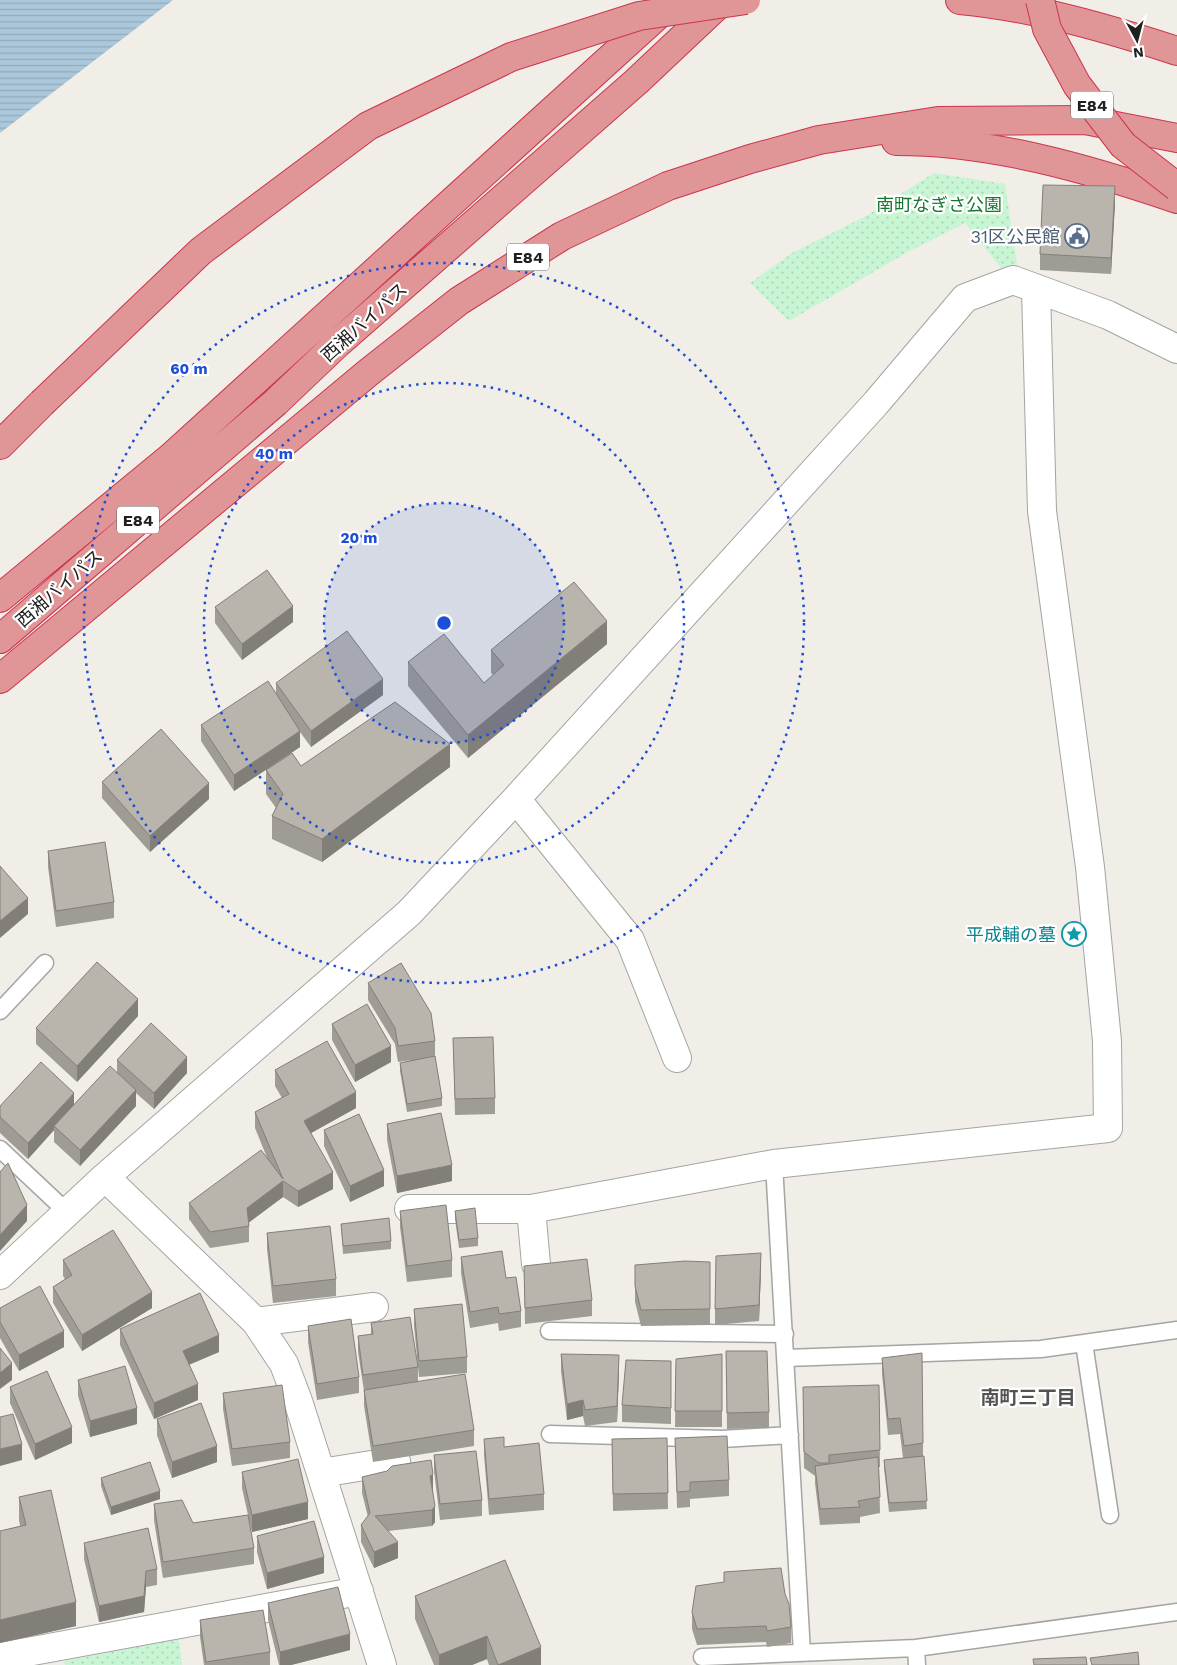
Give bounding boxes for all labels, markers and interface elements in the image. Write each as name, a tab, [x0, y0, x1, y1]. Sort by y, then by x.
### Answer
north arrow	[1112, 15, 1162, 65]
text: N	[1132, 44, 1145, 61]
road number: E84	[1071, 92, 1113, 118]
park label: 南町なぎさ公園	[876, 194, 1002, 215]
public building icon: 31区公民館	[1064, 223, 1090, 249]
place label: 31区公民館	[970, 226, 1060, 247]
road number: E84	[507, 243, 549, 270]
street label: 西湘バイパス	[317, 278, 411, 366]
text: 60 m	[170, 360, 208, 378]
text: 40 m	[255, 445, 293, 463]
road number: E84	[117, 506, 159, 534]
text: 20 m	[340, 529, 378, 547]
street label: 西湘バイパス	[11, 545, 107, 631]
centre of rings	[435, 614, 453, 632]
place icon: 平成輔の墓	[1061, 921, 1087, 947]
place label: 平成輔の墓	[966, 924, 1056, 945]
district label: 南町三丁目	[980, 1386, 1076, 1409]

